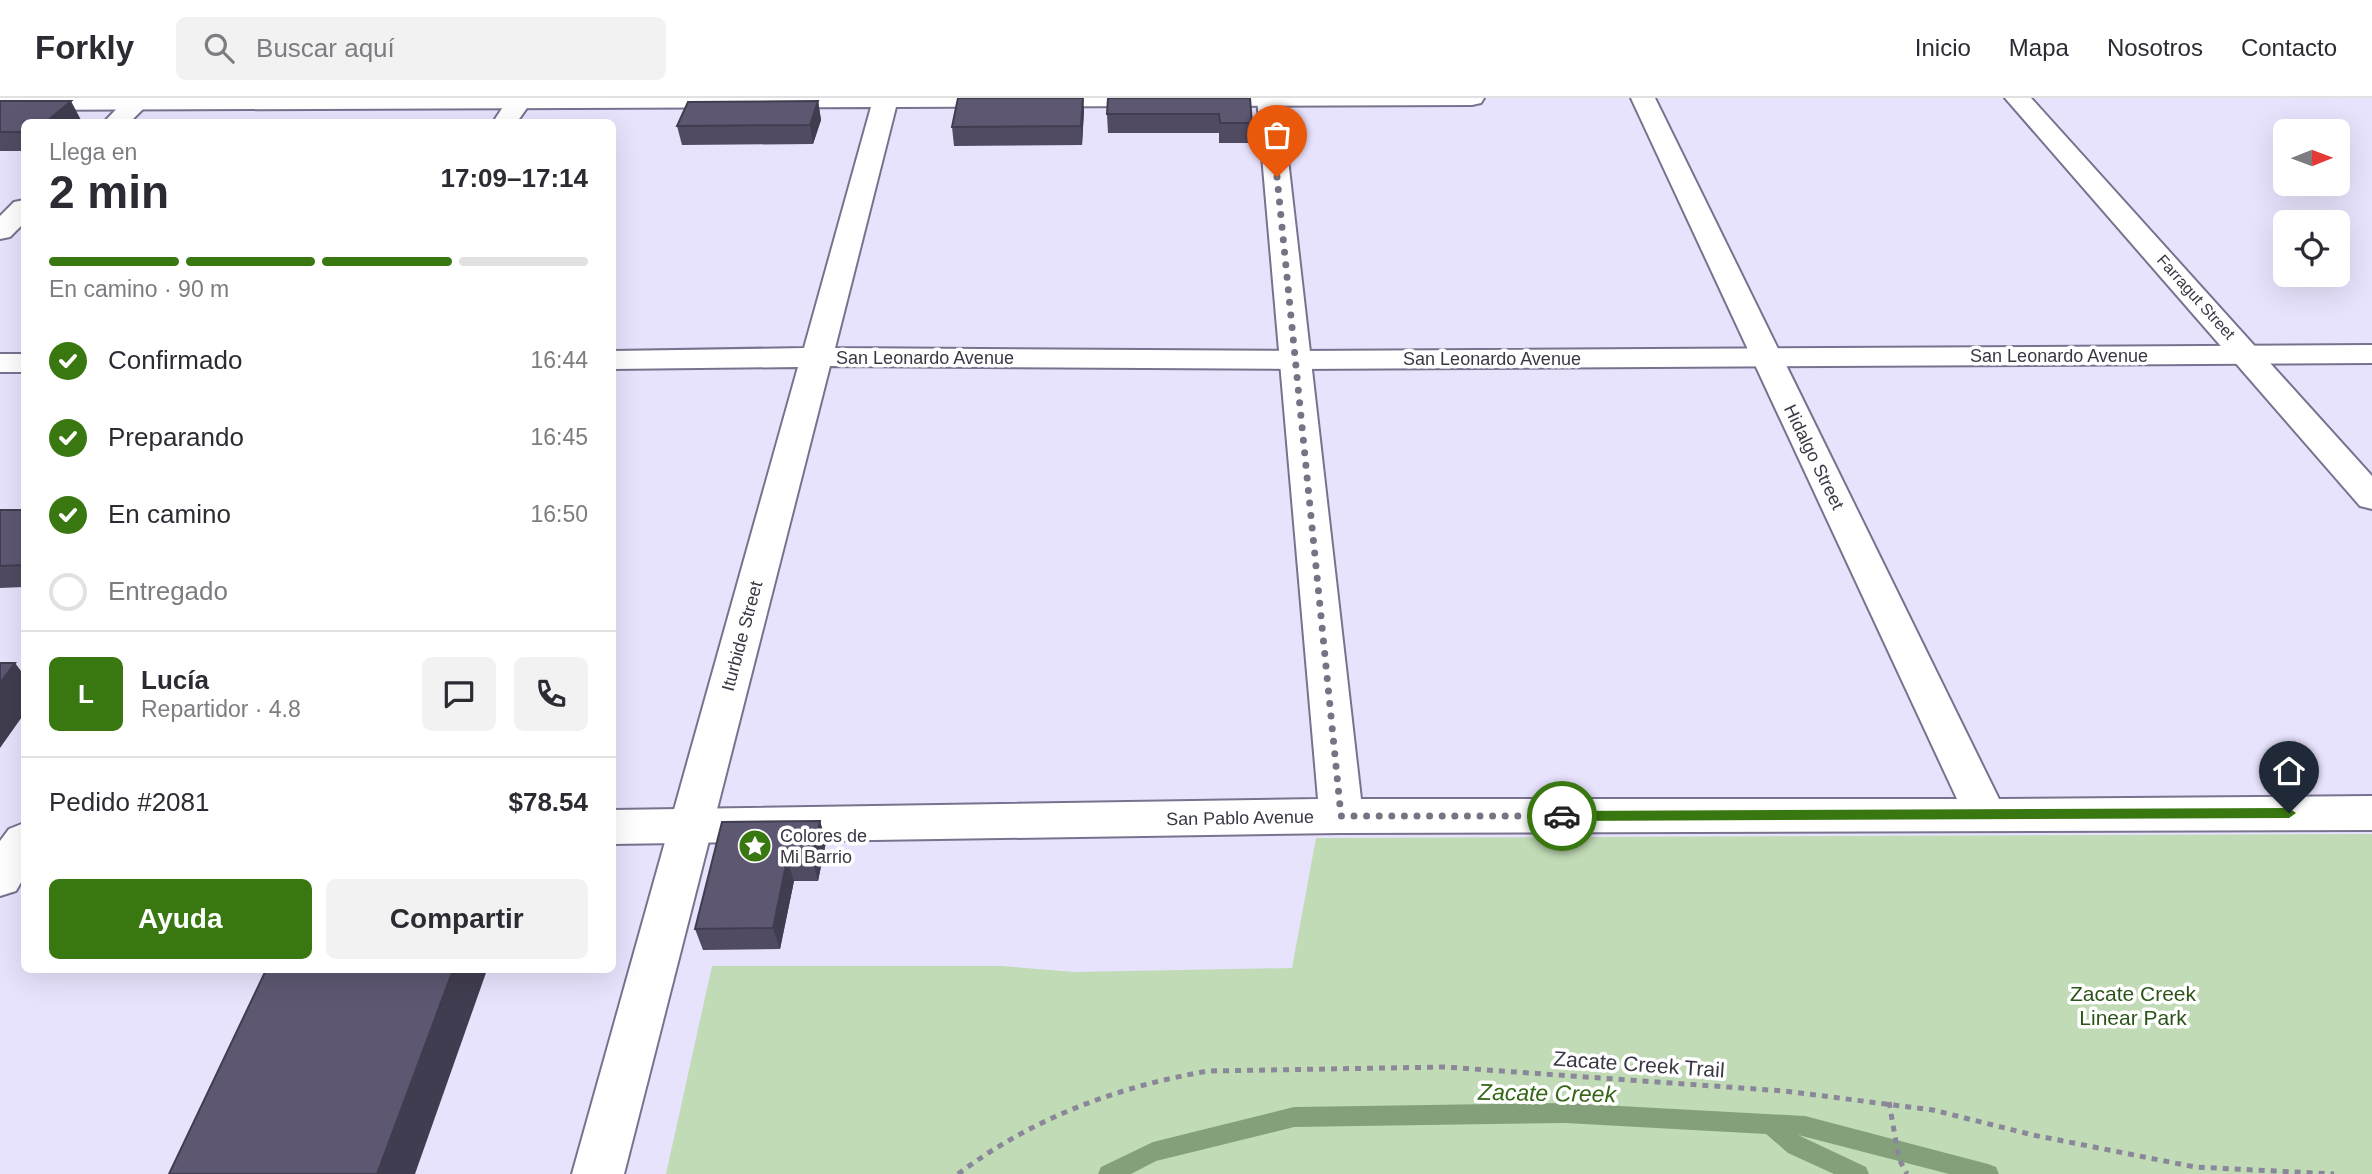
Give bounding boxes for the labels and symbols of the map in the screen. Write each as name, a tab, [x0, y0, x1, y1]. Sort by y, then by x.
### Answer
pin	[1247, 105, 1307, 177]
north arrow	[2273, 119, 2350, 196]
street label: Farragut Street	[2154, 251, 2239, 343]
street label: San Leonardo Avenue	[1970, 346, 2148, 366]
street label: San Leonardo Avenue	[836, 348, 1014, 368]
street label: San Leonardo Avenue	[1403, 349, 1581, 369]
street label: Hidalgo Street	[1780, 401, 1848, 513]
street label: Iturbide Street	[718, 579, 766, 693]
pin	[2259, 741, 2319, 813]
courier	[1527, 781, 1597, 851]
street label: San Pablo Avenue	[1166, 807, 1314, 829]
place label: Colores de Mi Barrio	[780, 826, 867, 867]
place icon: Colores de Mi Barrio	[736, 827, 774, 865]
park label: Zacate Creek Linear Park	[2070, 982, 2197, 1029]
street label: Zacate Creek Trail	[1553, 1047, 1725, 1081]
water label: Zacate Creek	[1477, 1079, 1618, 1107]

